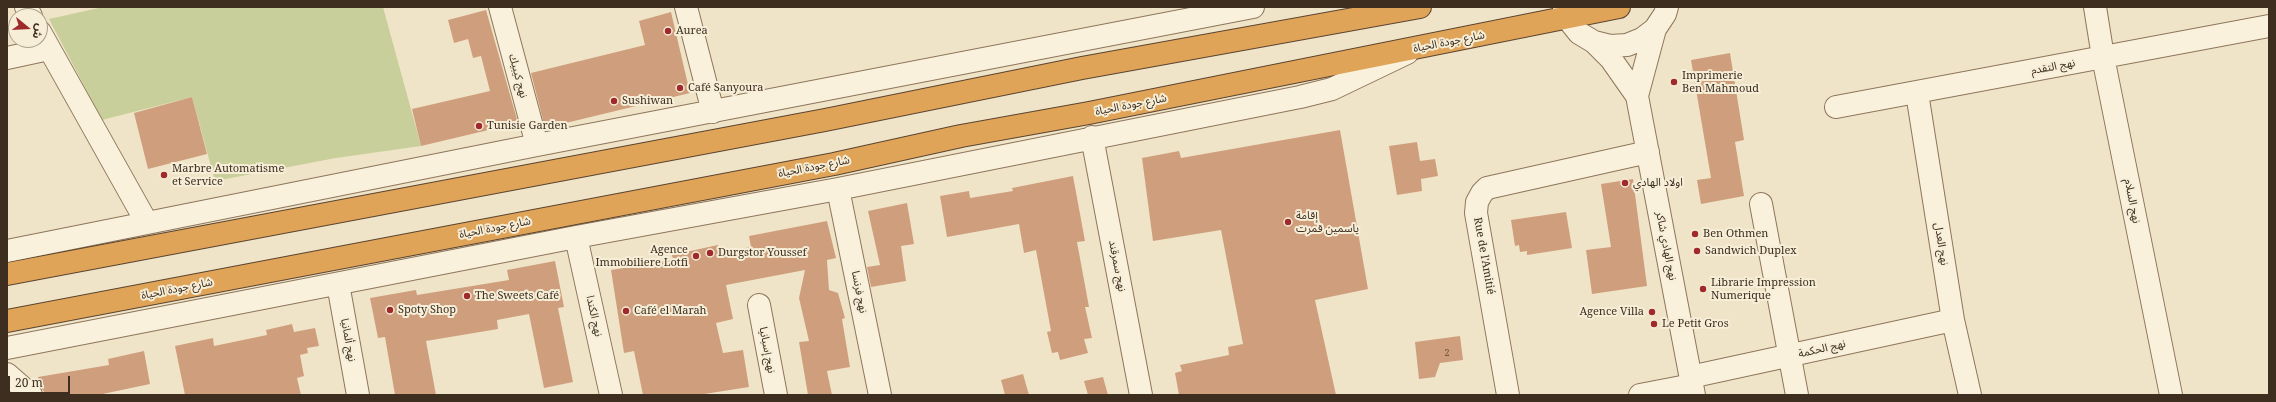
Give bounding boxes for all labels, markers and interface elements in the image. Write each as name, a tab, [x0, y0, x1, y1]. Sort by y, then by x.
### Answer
north arrow	[8, 8, 48, 48]
text: ش	[29, 22, 48, 41]
place label: Aurea	[676, 24, 708, 38]
marker: Aurea	[663, 26, 673, 36]
street label: شارع جودة الحياة	[1412, 29, 1486, 55]
street label: نهج كيبيك	[506, 52, 530, 100]
street label: نهج التقدم	[2030, 56, 2076, 78]
place label: Imprimerie Ben Mahmoud	[1682, 69, 1759, 95]
marker: Imprimerie Ben Mahmoud	[1669, 77, 1679, 87]
place label: Café Sanyoura	[688, 81, 764, 95]
marker: Café Sanyoura	[675, 83, 685, 93]
street label: شارع جودة الحياة	[1094, 92, 1168, 118]
place label: Sushiwan	[622, 94, 673, 108]
marker: Sushiwan	[609, 96, 619, 106]
place label: Tunisie Garden	[487, 119, 568, 133]
marker: Tunisie Garden	[474, 121, 484, 131]
street label: شارع جودة الحياة	[777, 154, 851, 180]
place label: Marbre Automatisme et Service	[172, 162, 284, 188]
marker: Marbre Automatisme et Service	[159, 170, 169, 180]
place label: اولاد الهادي	[1633, 176, 1683, 190]
marker: اولاد الهادي	[1620, 178, 1630, 188]
street label: نهج السلام	[2121, 178, 2143, 224]
place label: إقامة ياسمين قمرت	[1296, 209, 1359, 235]
street label: نهج الهادي شاكر	[1653, 210, 1679, 282]
street label: شارع جودة الحياة	[458, 215, 532, 241]
street label: Rue de l'Amitié	[1471, 216, 1497, 296]
marker: إقامة ياسمين قمرت	[1283, 217, 1293, 227]
street label: نهج العدل	[1931, 222, 1951, 266]
place label: Ben Othmen	[1703, 227, 1768, 241]
marker: Ben Othmen	[1690, 229, 1700, 239]
street label: نهج سمرقند	[1106, 239, 1128, 293]
place label: Agence Immobiliere Lotfi	[595, 243, 688, 269]
place label: Sandwich Duplex	[1705, 244, 1797, 258]
place label: Durgstor Youssef	[718, 246, 807, 260]
marker: Sandwich Duplex	[1692, 246, 1702, 256]
marker: Durgstor Youssef	[705, 248, 715, 258]
marker: Agence Immobiliere Lotfi	[691, 251, 701, 261]
street label: نهج فرنسا	[848, 270, 870, 314]
street label: شارع جودة الحياة	[140, 276, 214, 302]
place label: Librarie Impression Numerique	[1711, 276, 1816, 302]
marker: Librarie Impression Numerique	[1698, 284, 1708, 294]
place label: The Sweets Café	[475, 289, 559, 303]
marker: The Sweets Café	[462, 291, 472, 301]
street label: نهج الكندا	[583, 294, 605, 338]
place label: Spoty Shop	[398, 303, 456, 317]
place label: Café el Marah	[634, 304, 707, 318]
marker: Spoty Shop	[385, 305, 395, 315]
place label: Agence Villa	[1579, 305, 1644, 319]
marker: Café el Marah	[621, 306, 631, 316]
marker: Agence Villa	[1647, 307, 1657, 317]
street label: نهج ألمانيا	[338, 317, 358, 363]
place label: Le Petit Gros	[1662, 317, 1729, 331]
marker: Le Petit Gros	[1649, 319, 1659, 329]
street label: نهج إسبانيا	[756, 326, 778, 374]
street label: نهج الحكمة	[1797, 337, 1847, 361]
house number: 2	[1444, 348, 1450, 358]
scale bar	[10, 368, 72, 394]
text: 20 m	[15, 374, 43, 391]

